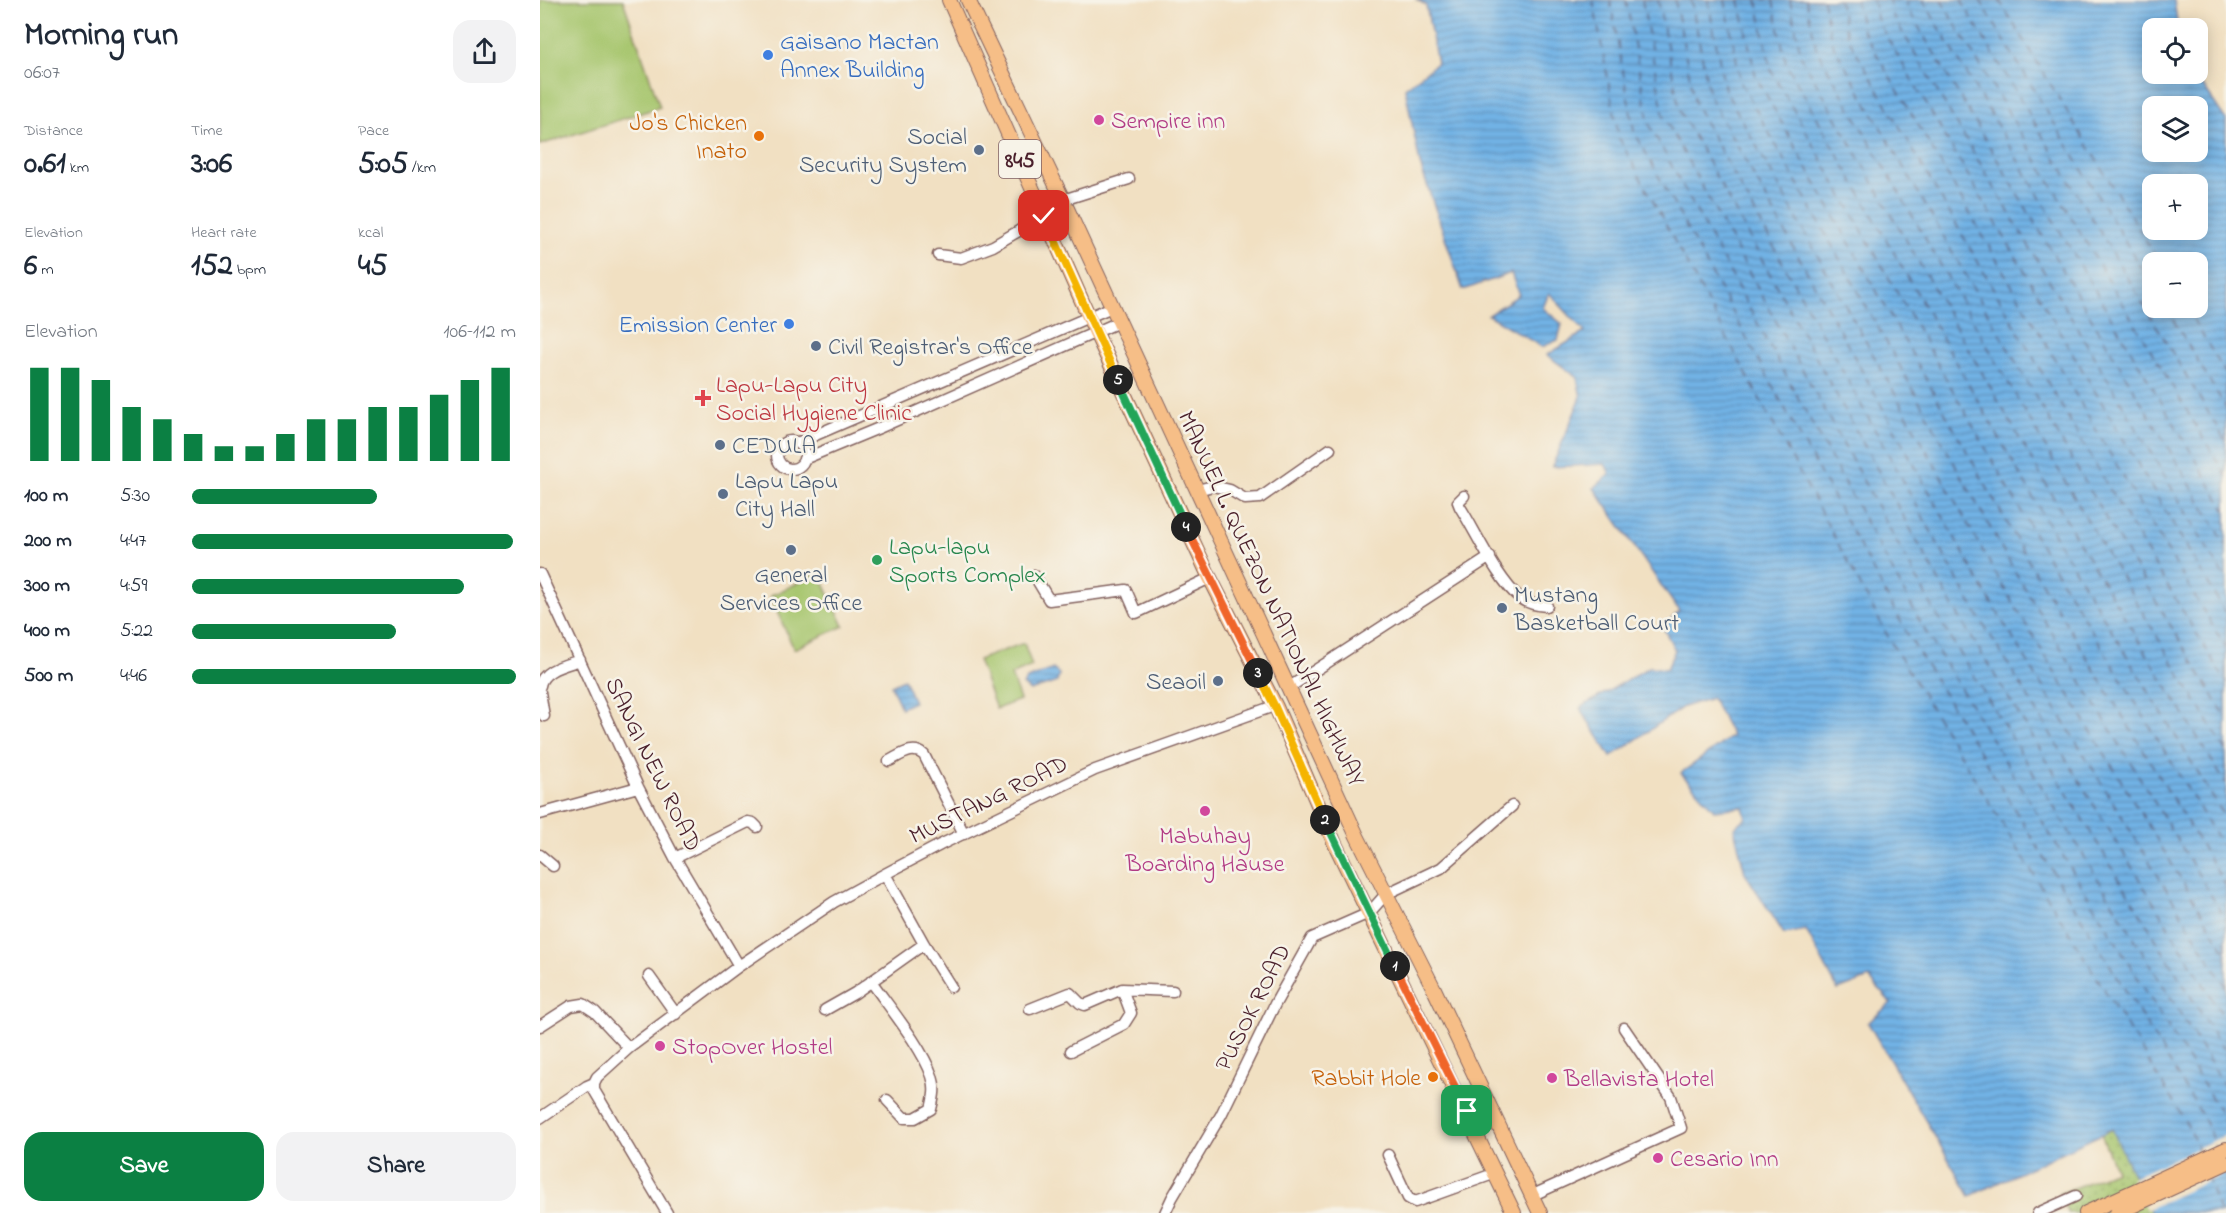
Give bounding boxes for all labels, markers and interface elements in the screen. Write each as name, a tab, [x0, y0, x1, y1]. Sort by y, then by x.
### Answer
text: Morning run	[24, 12, 178, 60]
map controls	[2142, 18, 2208, 318]
button: locate	[2142, 18, 2208, 84]
button: share	[453, 20, 516, 83]
place label: Gaisano Mactan Annex Building	[780, 26, 939, 89]
marker: Gaisano Mactan Annex Building	[761, 48, 775, 62]
text: 06:07	[24, 59, 60, 88]
button: layers	[2142, 96, 2208, 162]
place label: Sempire inn	[1111, 105, 1225, 140]
place label: Jo's Chicken Inato	[629, 107, 747, 170]
marker: Sempire inn	[1092, 113, 1106, 127]
text: Distance	[24, 119, 83, 143]
text: Time	[191, 119, 223, 143]
text: Pace	[358, 119, 389, 143]
place label: Social Security System	[799, 121, 967, 185]
marker: Jo's Chicken Inato	[752, 129, 766, 143]
road number: 845	[999, 140, 1041, 178]
text: 0.61	[24, 143, 66, 187]
text: 3:06	[191, 143, 232, 187]
text: 5:05	[358, 143, 408, 187]
marker: Social Security System	[972, 143, 986, 157]
text: km	[66, 156, 89, 180]
text: /km	[408, 156, 436, 180]
button: +	[2142, 174, 2208, 240]
pin	[1018, 190, 1069, 241]
icon: check	[1027, 199, 1060, 232]
text: Elevation	[24, 221, 83, 245]
text: Heart rate	[191, 221, 257, 245]
text: kcal	[358, 221, 383, 245]
text: 6	[24, 245, 37, 289]
text: 152	[191, 245, 233, 289]
text: 45	[358, 245, 388, 289]
button: −	[2142, 252, 2208, 318]
text: m	[37, 258, 54, 282]
text: bpm	[233, 258, 266, 282]
place label: Emission Center	[618, 309, 778, 344]
marker: Emission Center	[782, 317, 796, 331]
text: Elevation	[24, 318, 98, 347]
text: 106–112 m	[443, 318, 516, 347]
place label: Civil Registrar's Office	[828, 331, 1033, 366]
marker: Civil Registrar's Office	[809, 339, 823, 353]
pin: 5	[1103, 365, 1133, 395]
text: 5	[1113, 368, 1123, 392]
place label: Lapu-Lapu City Social Hygiene Clinic	[716, 369, 912, 433]
marker: Lapu-Lapu City Social Hygiene Clinic	[694, 389, 712, 407]
street label: MANUEL L. QUEZON NATIONAL HIGHWAY	[1167, 406, 1372, 793]
place label: CEDULA	[732, 430, 816, 465]
marker: CEDULA	[713, 438, 727, 452]
place label: Lapu Lapu City Hall	[735, 465, 838, 529]
text: 100 m	[24, 482, 68, 511]
text: 5:30	[120, 482, 150, 511]
marker: Lapu Lapu City Hall	[716, 487, 730, 501]
pin: 4	[1171, 512, 1201, 542]
text: 4	[1183, 515, 1189, 539]
text: 200 m	[24, 527, 72, 556]
text: 4:47	[120, 527, 146, 556]
place label: Lapu-lapu Sports Complex	[889, 531, 1046, 594]
marker: General Services Office	[784, 543, 798, 557]
marker: Lapu-lapu Sports Complex	[870, 553, 884, 567]
place label: General Services Office	[720, 559, 862, 622]
text: 300 m	[24, 572, 70, 601]
text: 4:59	[120, 572, 147, 601]
place label: Mustang Basketball Court	[1513, 579, 1679, 642]
marker: Mustang Basketball Court	[1495, 601, 1509, 615]
text: 400 m	[24, 617, 70, 646]
text: 5:22	[120, 617, 153, 646]
pin: 3	[1243, 658, 1273, 688]
text: 3	[1255, 661, 1261, 685]
text: 500 m	[24, 662, 73, 691]
text: 4:46	[120, 662, 147, 691]
place label: Seaoil	[1146, 666, 1206, 701]
street label: SANGI NEW ROAD	[594, 672, 709, 858]
marker: Seaoil	[1211, 674, 1225, 688]
street label: MUSTANG ROAD	[904, 748, 1074, 855]
marker: Mabuhay Boarding Hause	[1198, 804, 1212, 818]
pin: 2	[1310, 805, 1340, 835]
text: 2	[1321, 808, 1329, 832]
place label: Mabuhay Boarding Hause	[1125, 820, 1285, 883]
street label: PUSOK ROAD	[1207, 939, 1301, 1078]
pin: 1	[1380, 951, 1410, 981]
text: 1	[1392, 954, 1398, 978]
place label: StopOver Hostel	[672, 1031, 832, 1066]
marker: StopOver Hostel	[653, 1039, 667, 1053]
place label: Rabbit Hole	[1311, 1062, 1421, 1097]
place label: Bellavista Hotel	[1563, 1063, 1714, 1098]
marker: Rabbit Hole	[1426, 1070, 1440, 1084]
marker: Bellavista Hotel	[1545, 1071, 1559, 1085]
pin	[1441, 1085, 1492, 1136]
icon: arrive	[1450, 1094, 1483, 1127]
button: Save	[24, 1132, 264, 1201]
button: Share	[276, 1132, 516, 1201]
place label: Cesario Inn	[1670, 1143, 1779, 1178]
marker: Cesario Inn	[1651, 1151, 1665, 1165]

